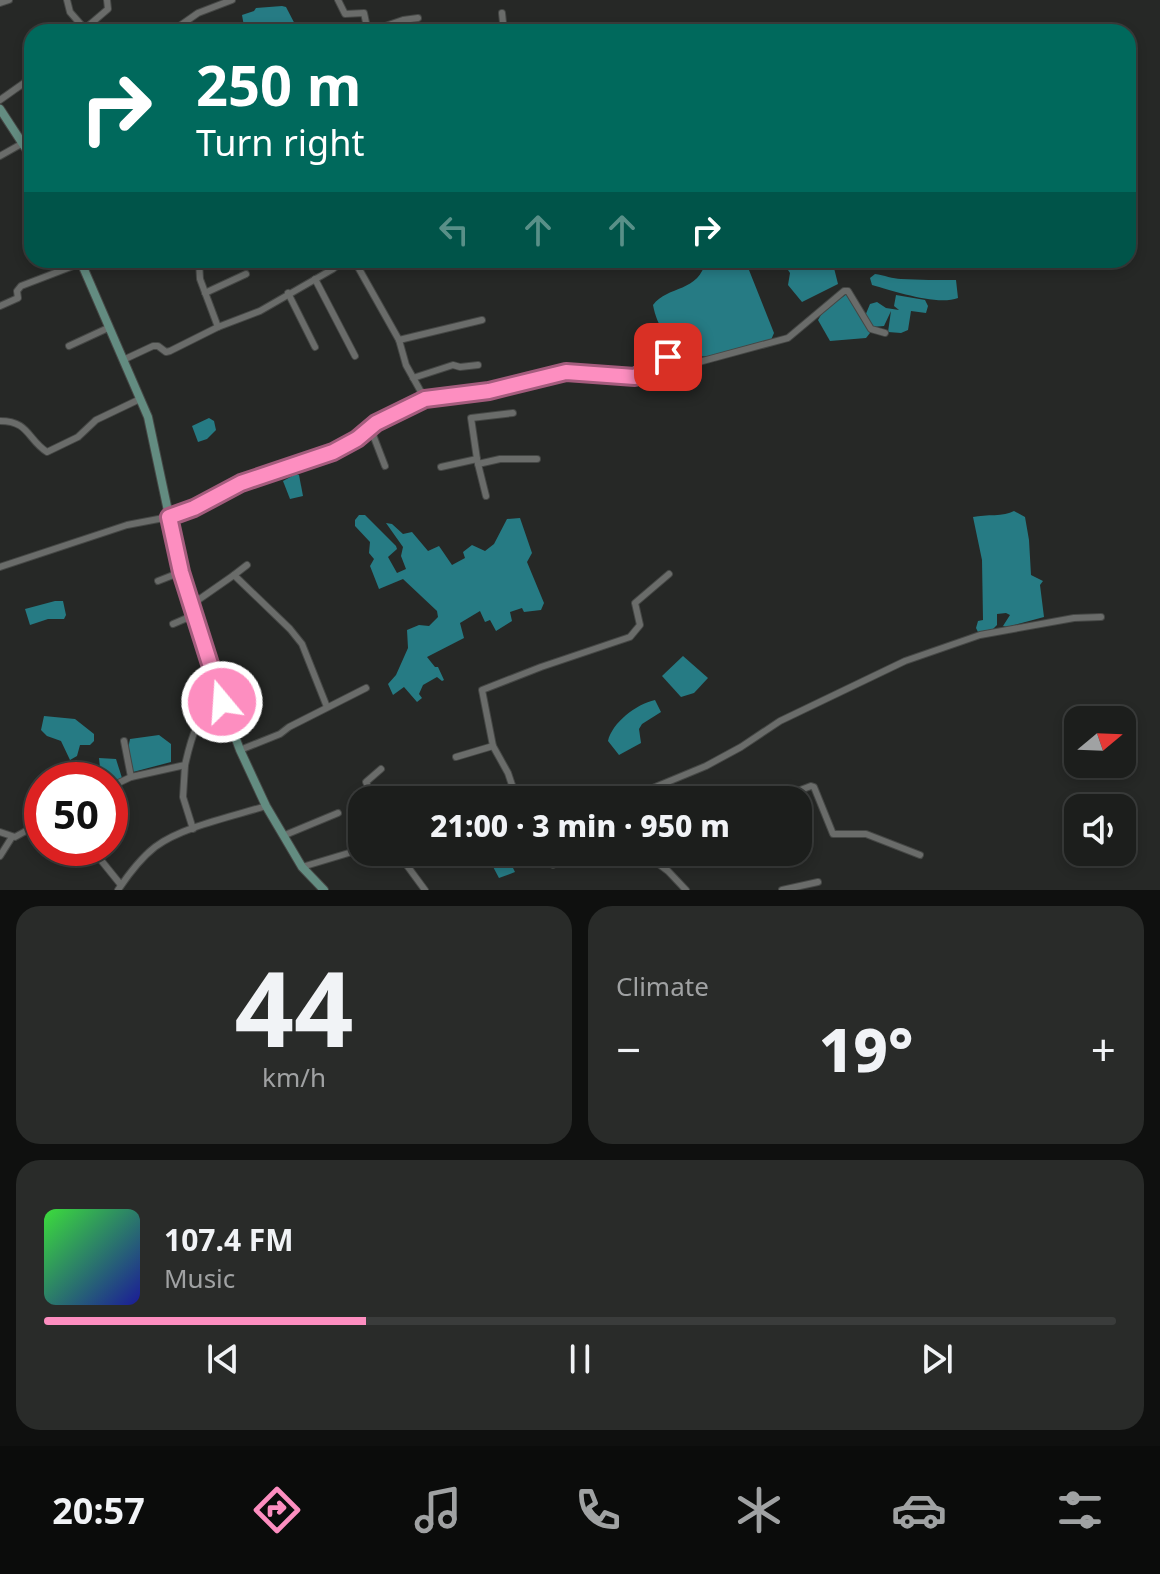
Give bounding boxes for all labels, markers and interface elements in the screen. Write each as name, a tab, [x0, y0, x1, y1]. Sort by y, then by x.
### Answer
text: 250 m	[196, 46, 361, 122]
icon: right	[64, 56, 168, 160]
text: Turn right	[196, 118, 364, 167]
icon: left	[432, 208, 476, 252]
icon: ahead	[516, 208, 560, 252]
icon: ahead	[600, 208, 644, 252]
icon: right	[684, 208, 728, 252]
pin	[634, 323, 702, 391]
icon: arrive	[646, 335, 690, 379]
position arrow	[180, 660, 264, 744]
north arrow	[1064, 706, 1136, 778]
map controls	[1064, 706, 1136, 866]
speed limit sign: 50	[24, 762, 128, 866]
button: sound	[1064, 794, 1136, 866]
text: 21:00 · 3 min · 950 m	[430, 805, 730, 846]
text: 44	[235, 936, 353, 1077]
text: Climate	[616, 968, 709, 1004]
text: 19°	[819, 1008, 913, 1090]
text: −	[616, 1019, 641, 1079]
text: +	[1091, 1019, 1116, 1079]
text: km/h	[262, 1059, 326, 1095]
text: 107.4 FM	[164, 1219, 294, 1260]
text: Music	[164, 1260, 235, 1296]
icon: previous	[201, 1337, 245, 1381]
icon: pause	[558, 1337, 602, 1381]
icon: next	[915, 1337, 959, 1381]
icon: directions	[249, 1482, 305, 1538]
icon: music	[410, 1482, 466, 1538]
icon: phone	[570, 1482, 626, 1538]
icon: climate	[731, 1482, 787, 1538]
icon: car	[891, 1482, 947, 1538]
icon: filters	[1052, 1482, 1108, 1538]
text: 20:57	[52, 1486, 145, 1535]

